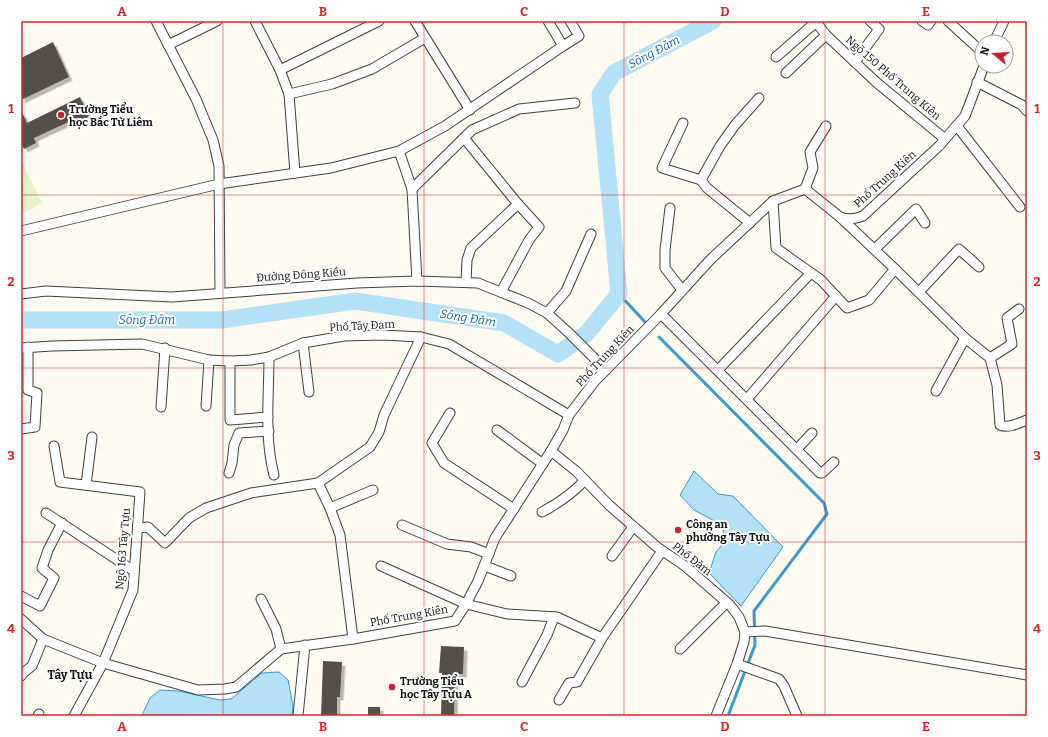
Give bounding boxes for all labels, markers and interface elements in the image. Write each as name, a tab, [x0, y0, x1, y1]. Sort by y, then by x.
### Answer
text: A	[117, 4, 127, 19]
text: B	[319, 4, 327, 19]
text: C	[520, 4, 528, 19]
text: D	[720, 4, 730, 19]
text: E	[922, 4, 930, 19]
water label: Sông Đăm	[626, 33, 682, 71]
street label: Ngõ 150 Phố Trung Kiên	[843, 33, 944, 123]
north arrow	[974, 34, 1014, 74]
text: N	[977, 45, 993, 57]
text: 1	[8, 101, 14, 116]
text: 1	[1034, 101, 1040, 116]
place label: Trường Tiểu học Bắc Từ Liêm	[69, 102, 153, 129]
marker: Trường Tiểu học Bắc Từ Liêm	[56, 110, 66, 120]
street label: Phố Trung Kiên	[851, 147, 919, 210]
street label: Đường Đông Kiều	[256, 264, 346, 285]
text: 2	[7, 274, 15, 289]
text: 2	[1033, 274, 1041, 289]
water label: Sông Đăm	[439, 307, 497, 329]
water label: Sông Đăm	[119, 313, 175, 327]
street label: Phố Tây Đam	[329, 317, 396, 334]
street label: Phố Trung Kiên	[573, 322, 637, 389]
text: 3	[7, 448, 15, 463]
text: 3	[1033, 448, 1041, 463]
street label: Ngõ 163 Tây Tựu	[113, 507, 133, 590]
place label: Công an phường Tây Tựu	[686, 518, 770, 544]
marker: Công an phường Tây Tựu	[673, 525, 683, 535]
street label: Phố Đăm	[670, 539, 715, 579]
street label: Phố Trung Kiên	[369, 602, 449, 629]
text: 4	[7, 621, 15, 636]
text: 4	[1033, 621, 1041, 636]
district label: Tây Tựu	[48, 668, 93, 682]
place label: Trường Tiểu học Tây Tựu A	[400, 674, 472, 701]
marker: Trường Tiểu học Tây Tựu A	[387, 682, 397, 692]
text: A	[117, 719, 127, 734]
text: B	[319, 719, 327, 734]
text: C	[520, 719, 528, 734]
text: D	[720, 719, 730, 734]
text: E	[922, 719, 930, 734]

